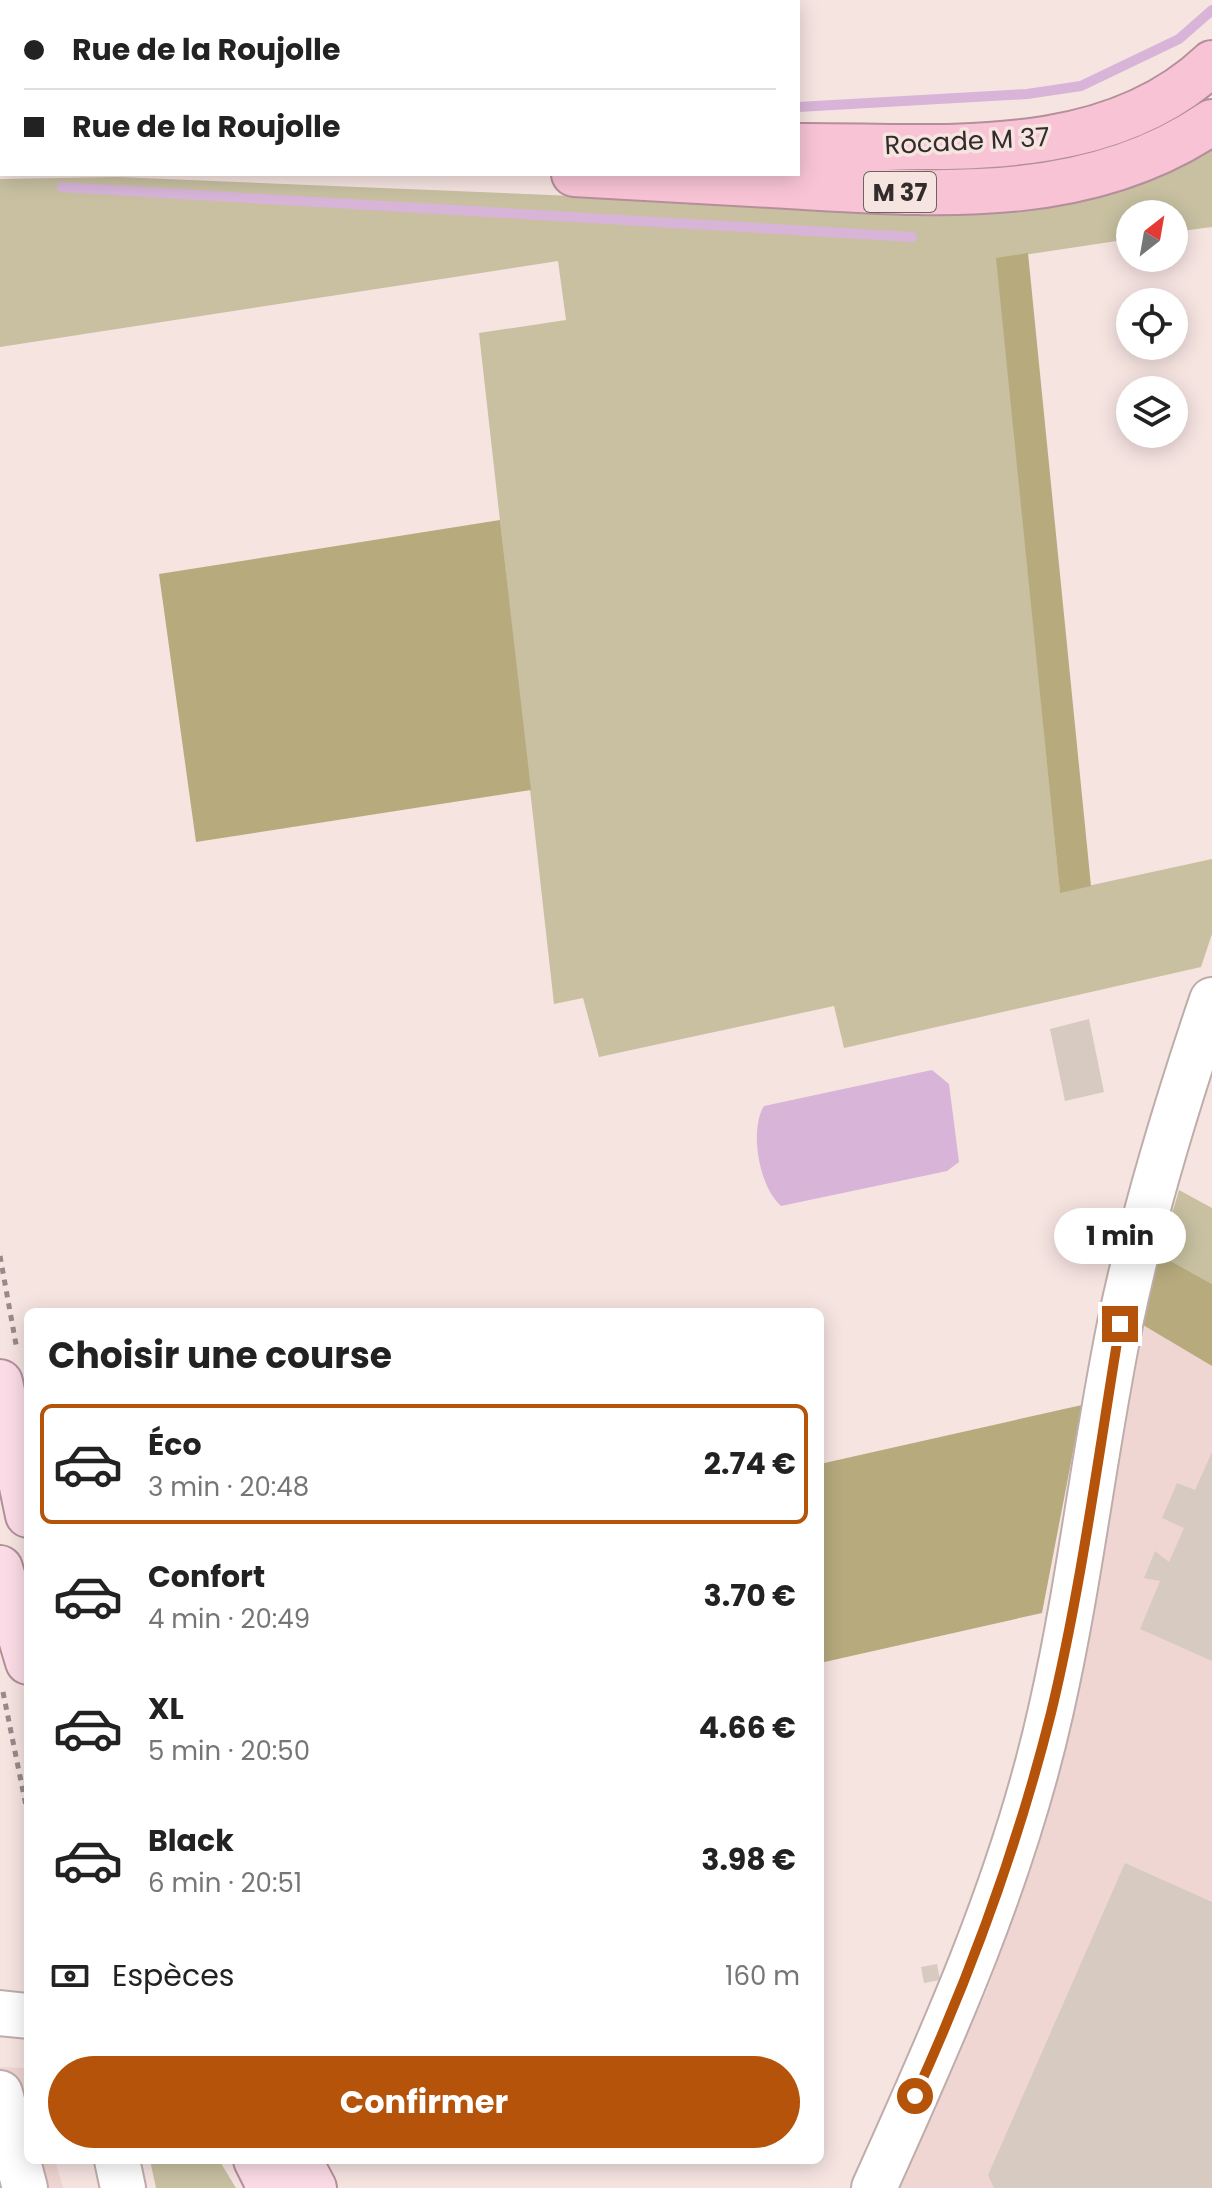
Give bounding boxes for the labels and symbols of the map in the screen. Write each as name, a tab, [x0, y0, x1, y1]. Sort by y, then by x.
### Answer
street label: Rocade M 37	[884, 119, 1050, 163]
road number: M 37	[864, 172, 936, 212]
north arrow	[1116, 200, 1188, 272]
callout: 1 min	[1054, 1208, 1186, 1264]
route end	[1102, 1306, 1138, 1342]
route start	[897, 2078, 933, 2114]

